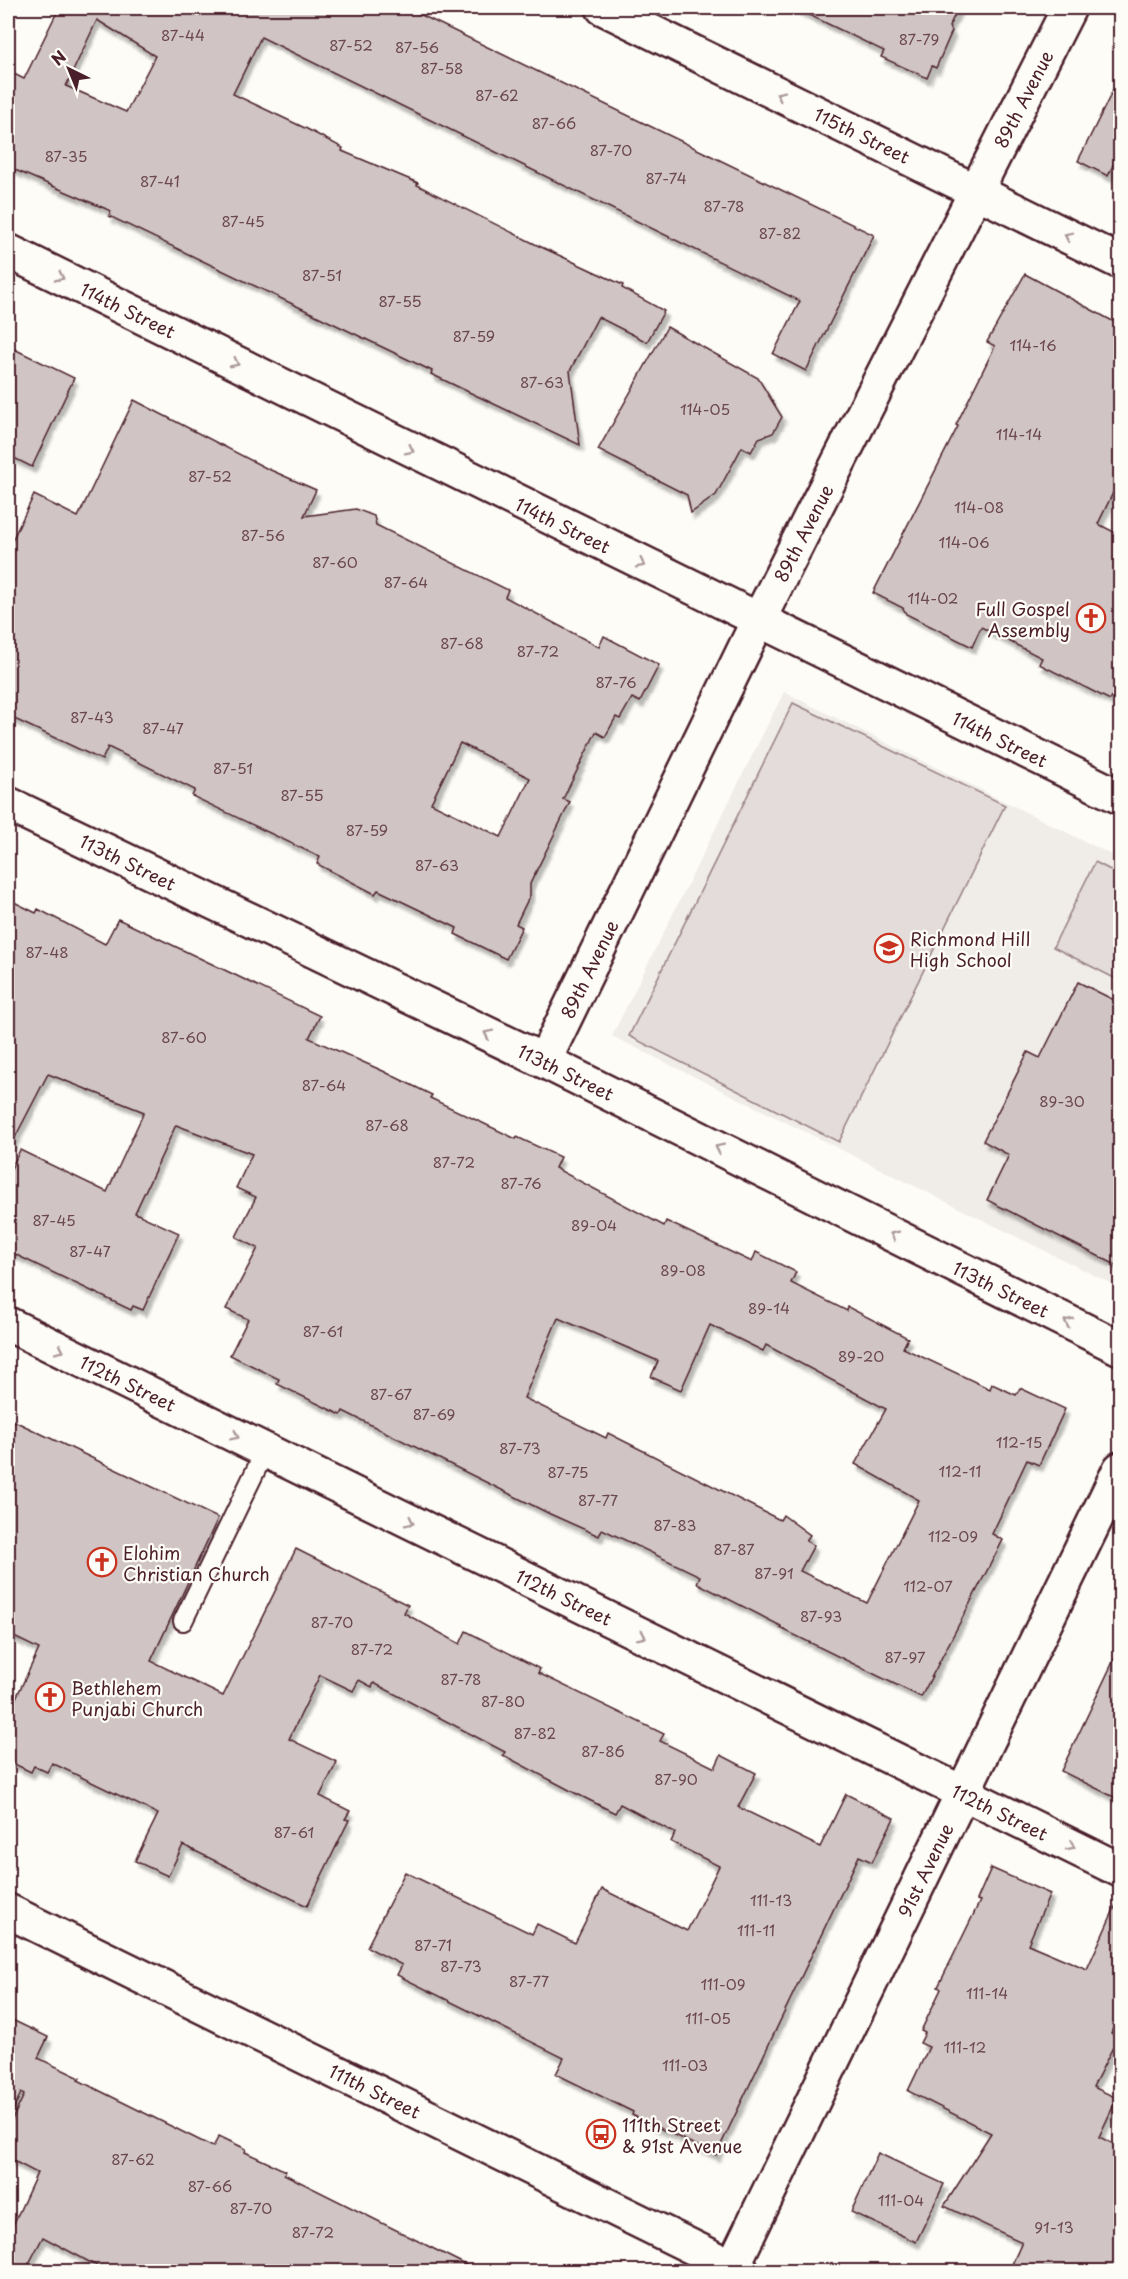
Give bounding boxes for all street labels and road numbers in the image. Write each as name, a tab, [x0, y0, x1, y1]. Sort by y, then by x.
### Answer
street label: 89th Avenue	[987, 45, 1059, 153]
street label: 115th Street	[809, 100, 915, 170]
street label: 114th Street	[76, 275, 180, 345]
street label: 89th Avenue	[767, 479, 839, 587]
street label: 114th Street	[511, 490, 615, 560]
street label: 114th Street	[948, 704, 1052, 774]
street label: 113th Street	[75, 827, 181, 897]
street label: 89th Avenue	[554, 915, 625, 1023]
street label: 113th Street	[513, 1037, 619, 1107]
street label: 113th Street	[948, 1254, 1054, 1324]
street label: 112th Street	[75, 1348, 181, 1418]
street label: 112th Street	[511, 1562, 617, 1632]
street label: 112th Street	[947, 1777, 1053, 1847]
street label: 91st Avenue	[891, 1818, 959, 1922]
street label: 111th Street	[325, 2057, 425, 2125]

